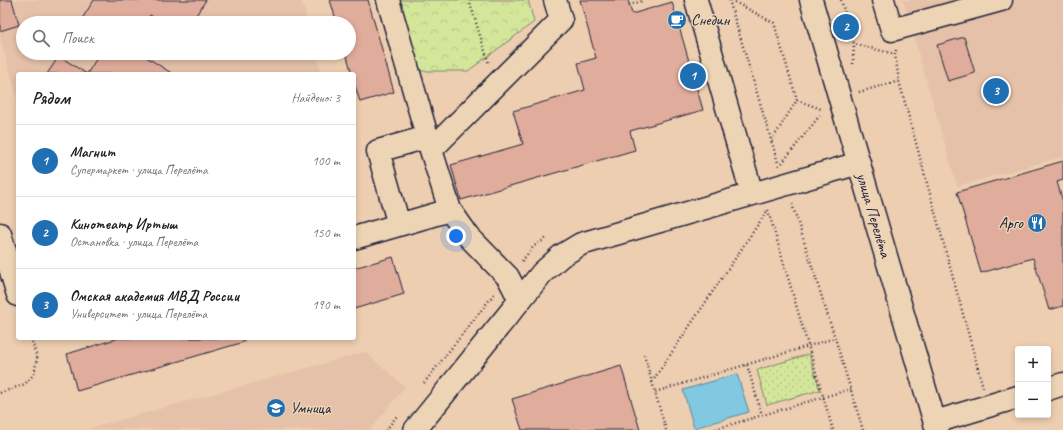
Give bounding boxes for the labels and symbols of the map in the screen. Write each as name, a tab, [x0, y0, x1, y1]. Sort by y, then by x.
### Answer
cafe icon: Снедин	[666, 9, 688, 31]
place label: Снедин	[691, 10, 731, 30]
pin: 2	[833, 12, 859, 42]
pin: 1	[680, 61, 706, 91]
pin: 3	[983, 76, 1009, 106]
street label: улица Перелёта	[851, 169, 896, 261]
restaurant icon: Арго	[1026, 212, 1048, 234]
place label: Арго	[999, 213, 1024, 233]
your location	[446, 226, 466, 246]
school or university icon: Умница	[265, 397, 287, 419]
place label: Умница	[290, 398, 332, 418]

